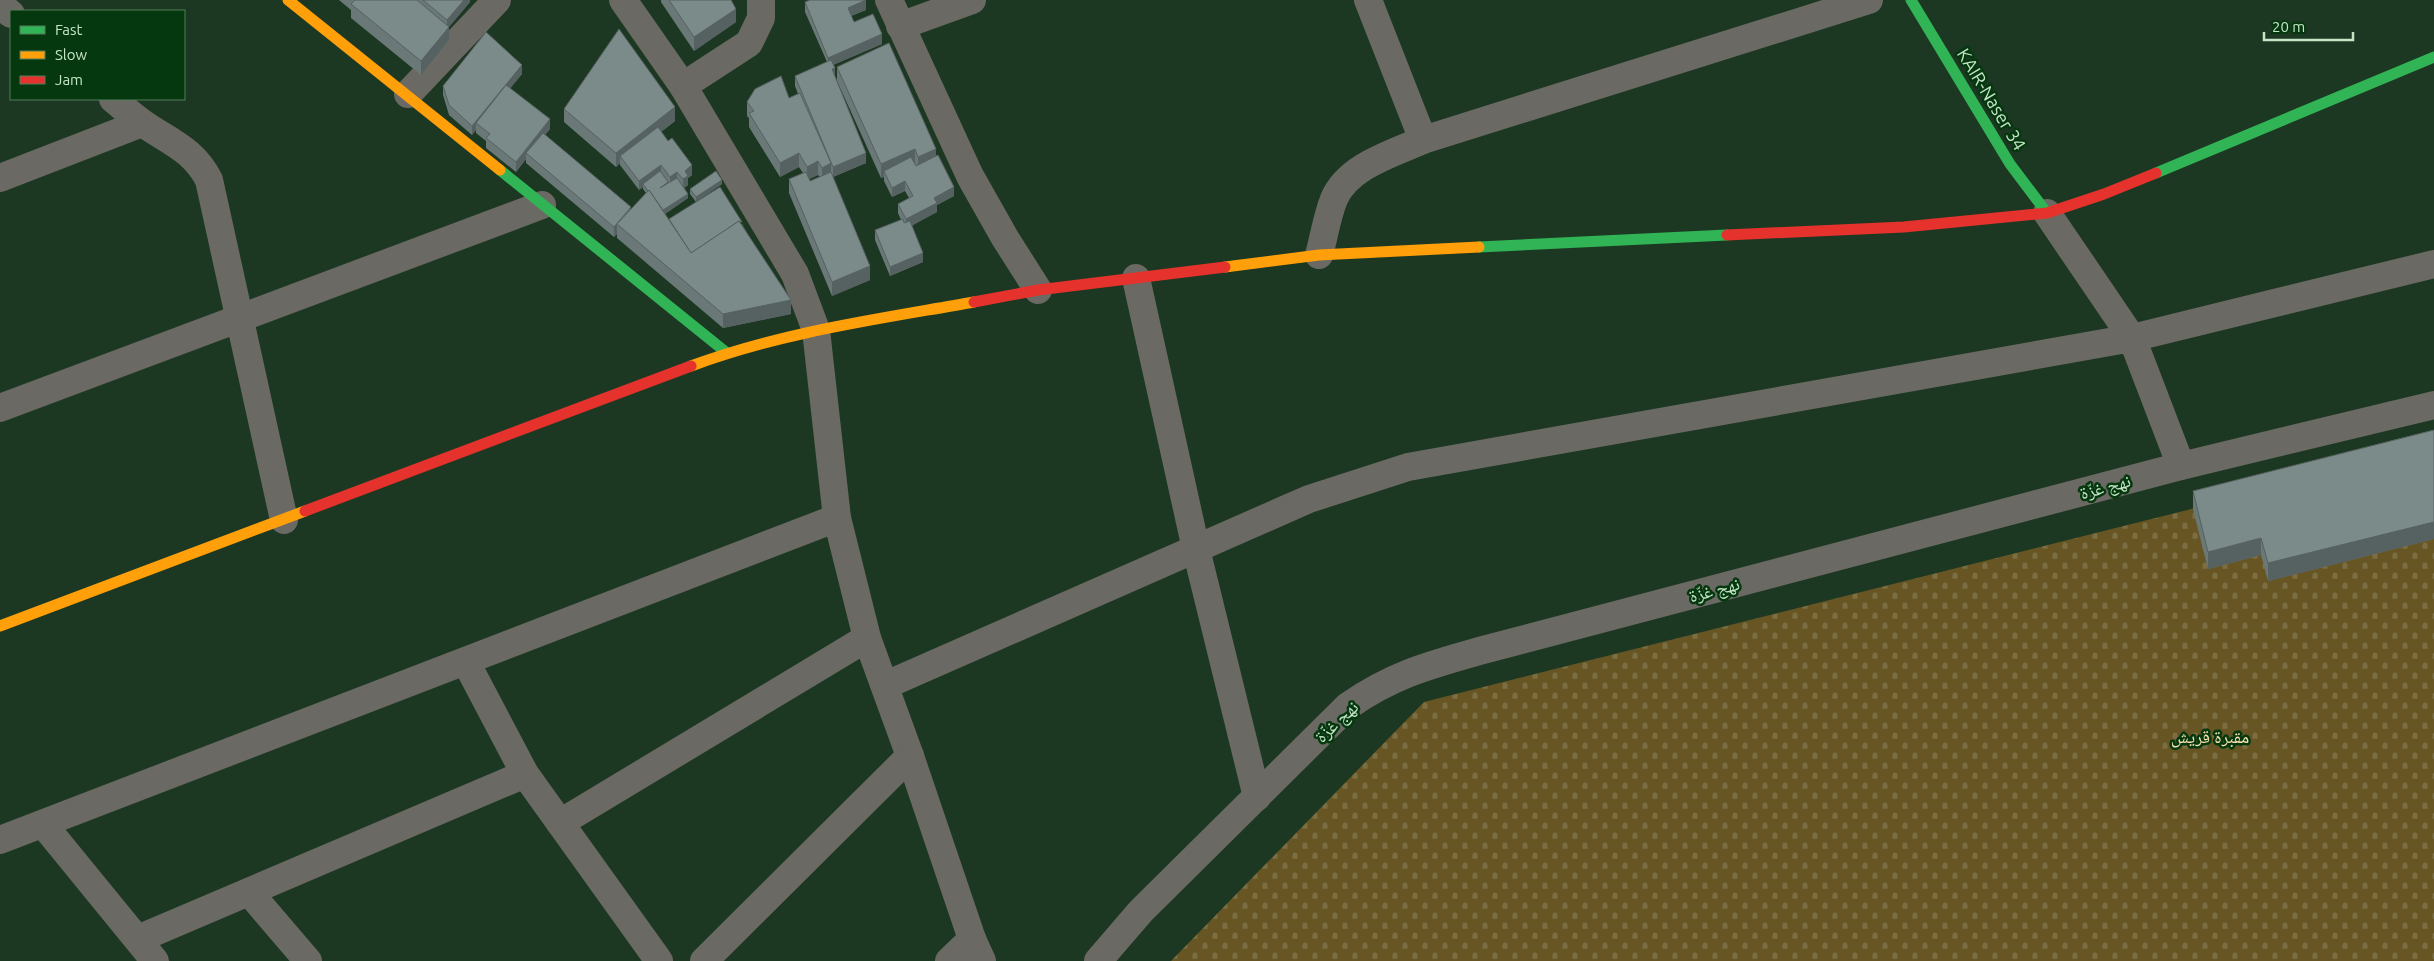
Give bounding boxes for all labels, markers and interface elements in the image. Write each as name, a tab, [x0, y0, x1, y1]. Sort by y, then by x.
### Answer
legend	[10, 10, 185, 100]
scale bar	[2264, 10, 2353, 42]
text: 20 m	[2272, 18, 2305, 35]
text: Fast	[55, 21, 83, 38]
street label: KAIR-Naser 34	[1954, 44, 2030, 154]
text: Slow	[55, 46, 88, 63]
text: Jam	[55, 71, 83, 88]
street label: نهج غزّة	[2077, 470, 2133, 505]
street label: نهج غزّة	[1686, 573, 1742, 608]
street label: نهج غزّة	[1310, 696, 1364, 748]
park label: مقبرة قريش	[2171, 726, 2249, 748]

